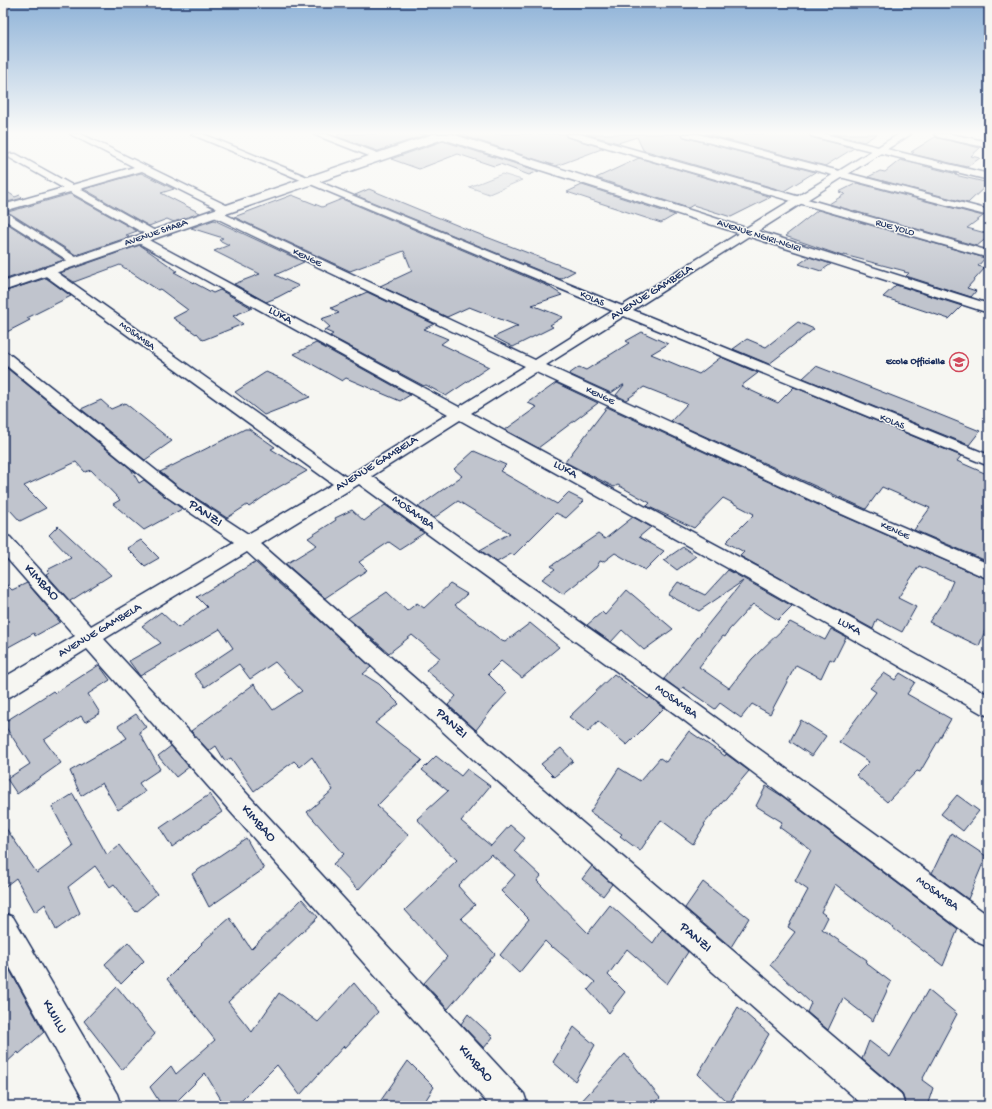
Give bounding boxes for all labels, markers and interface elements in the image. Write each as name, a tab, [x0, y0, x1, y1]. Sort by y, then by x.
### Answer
street label: AVENUE SHABA	[123, 216, 190, 249]
street label: AVENUE NGIRI-NGIRI	[716, 217, 802, 255]
street label: RUE YOLO	[874, 217, 916, 239]
street label: KENGE	[291, 246, 324, 270]
street label: AVENUE GAMBELA	[608, 262, 697, 324]
street label: KOLAS	[578, 288, 607, 310]
street label: LUKA	[266, 304, 295, 329]
street label: MOSAMBA	[117, 319, 158, 354]
school or university icon: Ecole Officielle	[948, 351, 970, 373]
place label: Ecole Officielle	[885, 356, 946, 368]
street label: KENGE	[584, 384, 617, 408]
street label: KOLAS	[878, 412, 907, 433]
street label: AVENUE GAMBELA	[333, 433, 422, 495]
street label: LUKA	[551, 458, 580, 483]
street label: MOSAMBA	[389, 493, 438, 534]
street label: PANZI	[184, 496, 225, 532]
street label: KENGE	[878, 519, 912, 543]
street label: KIMBAO	[20, 561, 63, 606]
street label: AVENUE GAMBELA	[56, 600, 145, 661]
street label: LUKA	[835, 615, 864, 640]
street label: MOSAMBA	[652, 682, 701, 723]
street label: PANZI	[431, 704, 471, 743]
street label: KIMBAO	[237, 802, 280, 847]
street label: MOSAMBA	[913, 874, 962, 915]
street label: PANZI	[675, 919, 715, 957]
street label: KWILU	[38, 997, 70, 1037]
street label: KIMBAO	[454, 1042, 497, 1087]

